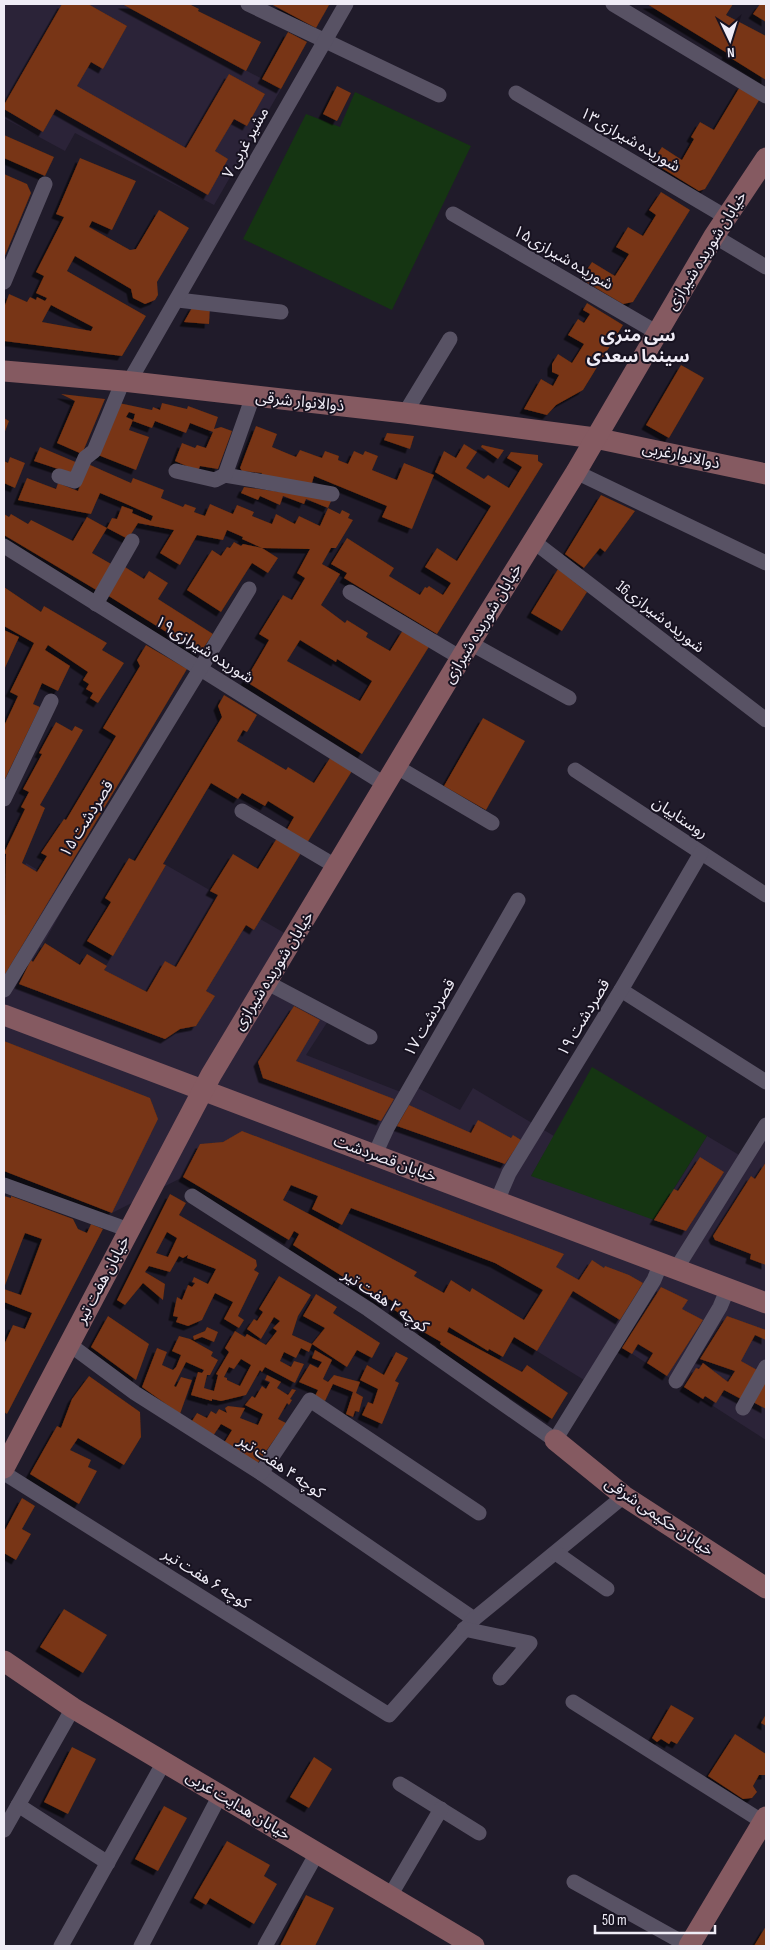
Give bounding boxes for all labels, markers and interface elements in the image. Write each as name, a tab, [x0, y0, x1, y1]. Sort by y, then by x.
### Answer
north arrow	[705, 15, 755, 65]
text: N	[727, 44, 735, 61]
street label: مشیر غربی ۷	[219, 104, 273, 182]
street label: شوریده شیرازی۱۳	[577, 104, 683, 176]
street label: خیابان شوریده شیرازی	[663, 188, 751, 314]
street label: شوریده شیرازی۱۵	[510, 222, 616, 294]
district label: سی متری سینما سعدی	[586, 325, 690, 367]
street label: ذوالانوار شرقی	[255, 388, 345, 416]
street label: ذوالانوارغربی	[640, 438, 722, 474]
street label: خیابان شوریده شیرازی	[440, 561, 526, 687]
street label: شوریده شیرازی16	[612, 577, 708, 657]
street label: شوریده شیرازی۱۹	[151, 612, 257, 688]
street label: قصردشت ۱۵	[56, 777, 118, 861]
street label: روستاییان	[649, 793, 711, 843]
street label: خیابان شوریده شیرازی	[230, 908, 318, 1034]
street label: قصردشت ۱۷	[400, 976, 460, 1060]
street label: قصردشت ۱۹	[554, 976, 614, 1060]
street label: خیابان قصردشت	[331, 1132, 439, 1186]
street label: خیابان هفت تیر	[71, 1233, 134, 1328]
street label: کوچه ۲ هفت تیر	[337, 1265, 432, 1337]
street label: کوچه ۴ هفت تیر	[233, 1431, 328, 1503]
street label: خیابان حکیمی شرقی	[601, 1474, 717, 1560]
street label: کوچه ۶ هفت تیر	[158, 1544, 254, 1614]
street label: خیابان هدایت غربی	[182, 1767, 294, 1845]
scale bar	[595, 1902, 715, 1934]
text: 50 m	[602, 1911, 627, 1930]

